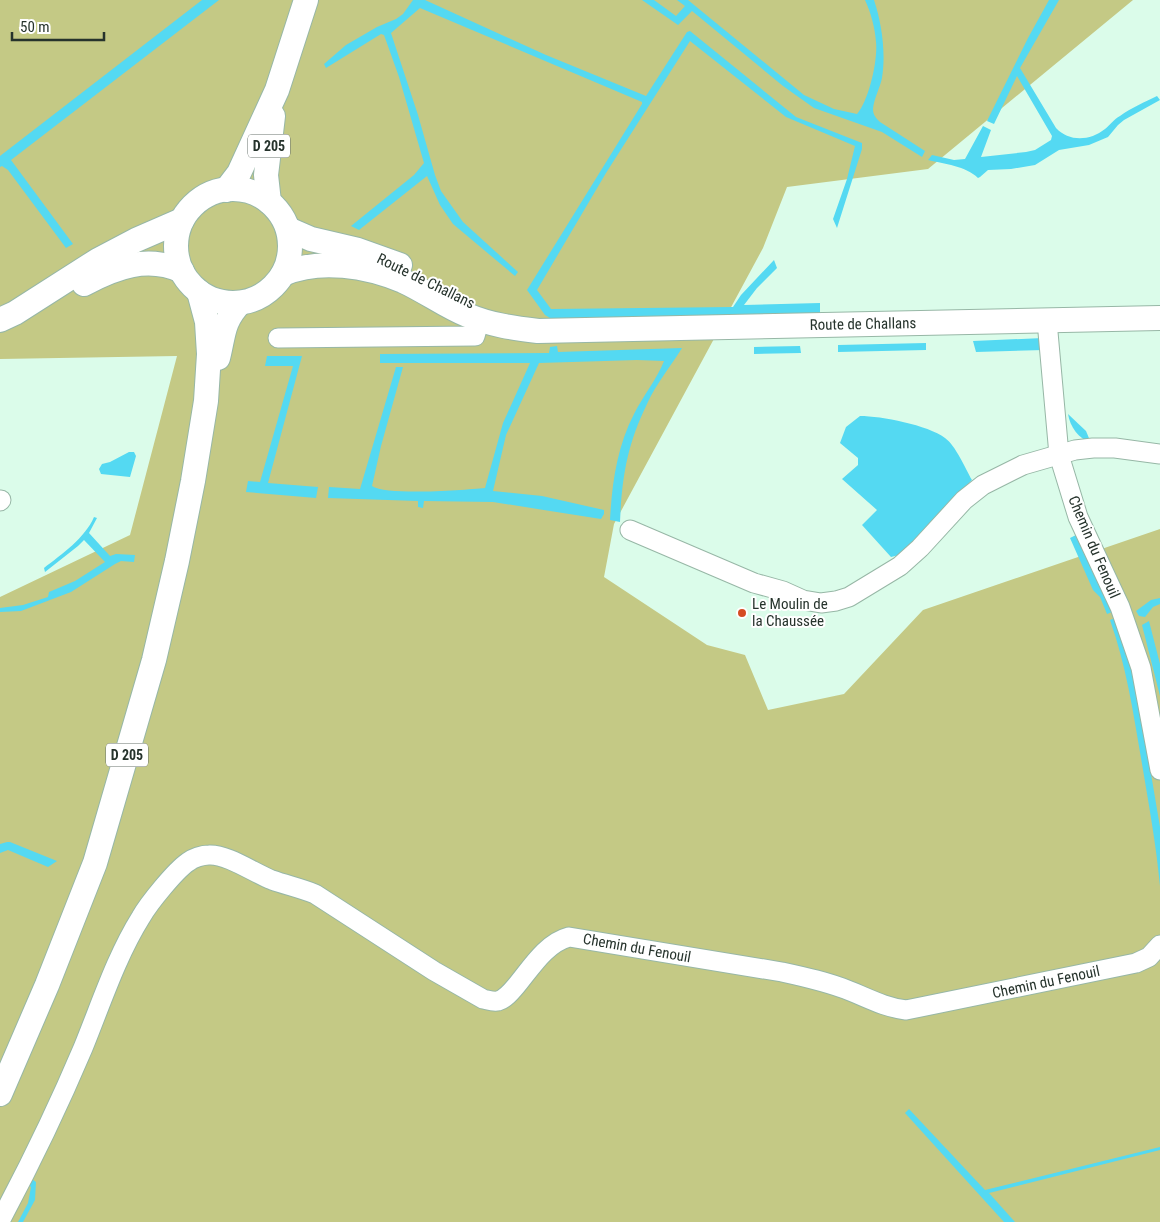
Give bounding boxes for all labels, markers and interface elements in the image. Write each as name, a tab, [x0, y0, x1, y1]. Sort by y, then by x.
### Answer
scale bar	[12, 10, 105, 42]
text: 50 m	[20, 18, 50, 36]
road number: D 205	[248, 134, 290, 158]
street label: Route de Challans	[374, 250, 478, 313]
street label: Route de Challans	[810, 314, 917, 334]
street label: Chemin du Fenouil	[1064, 493, 1124, 601]
place label: Le Moulin de la Chaussée	[752, 595, 828, 630]
marker: Le Moulin de la Chaussée	[736, 607, 748, 619]
road number: D 205	[106, 744, 148, 766]
street label: Chemin du Fenouil	[582, 930, 692, 966]
street label: Chemin du Fenouil	[991, 962, 1101, 1002]

